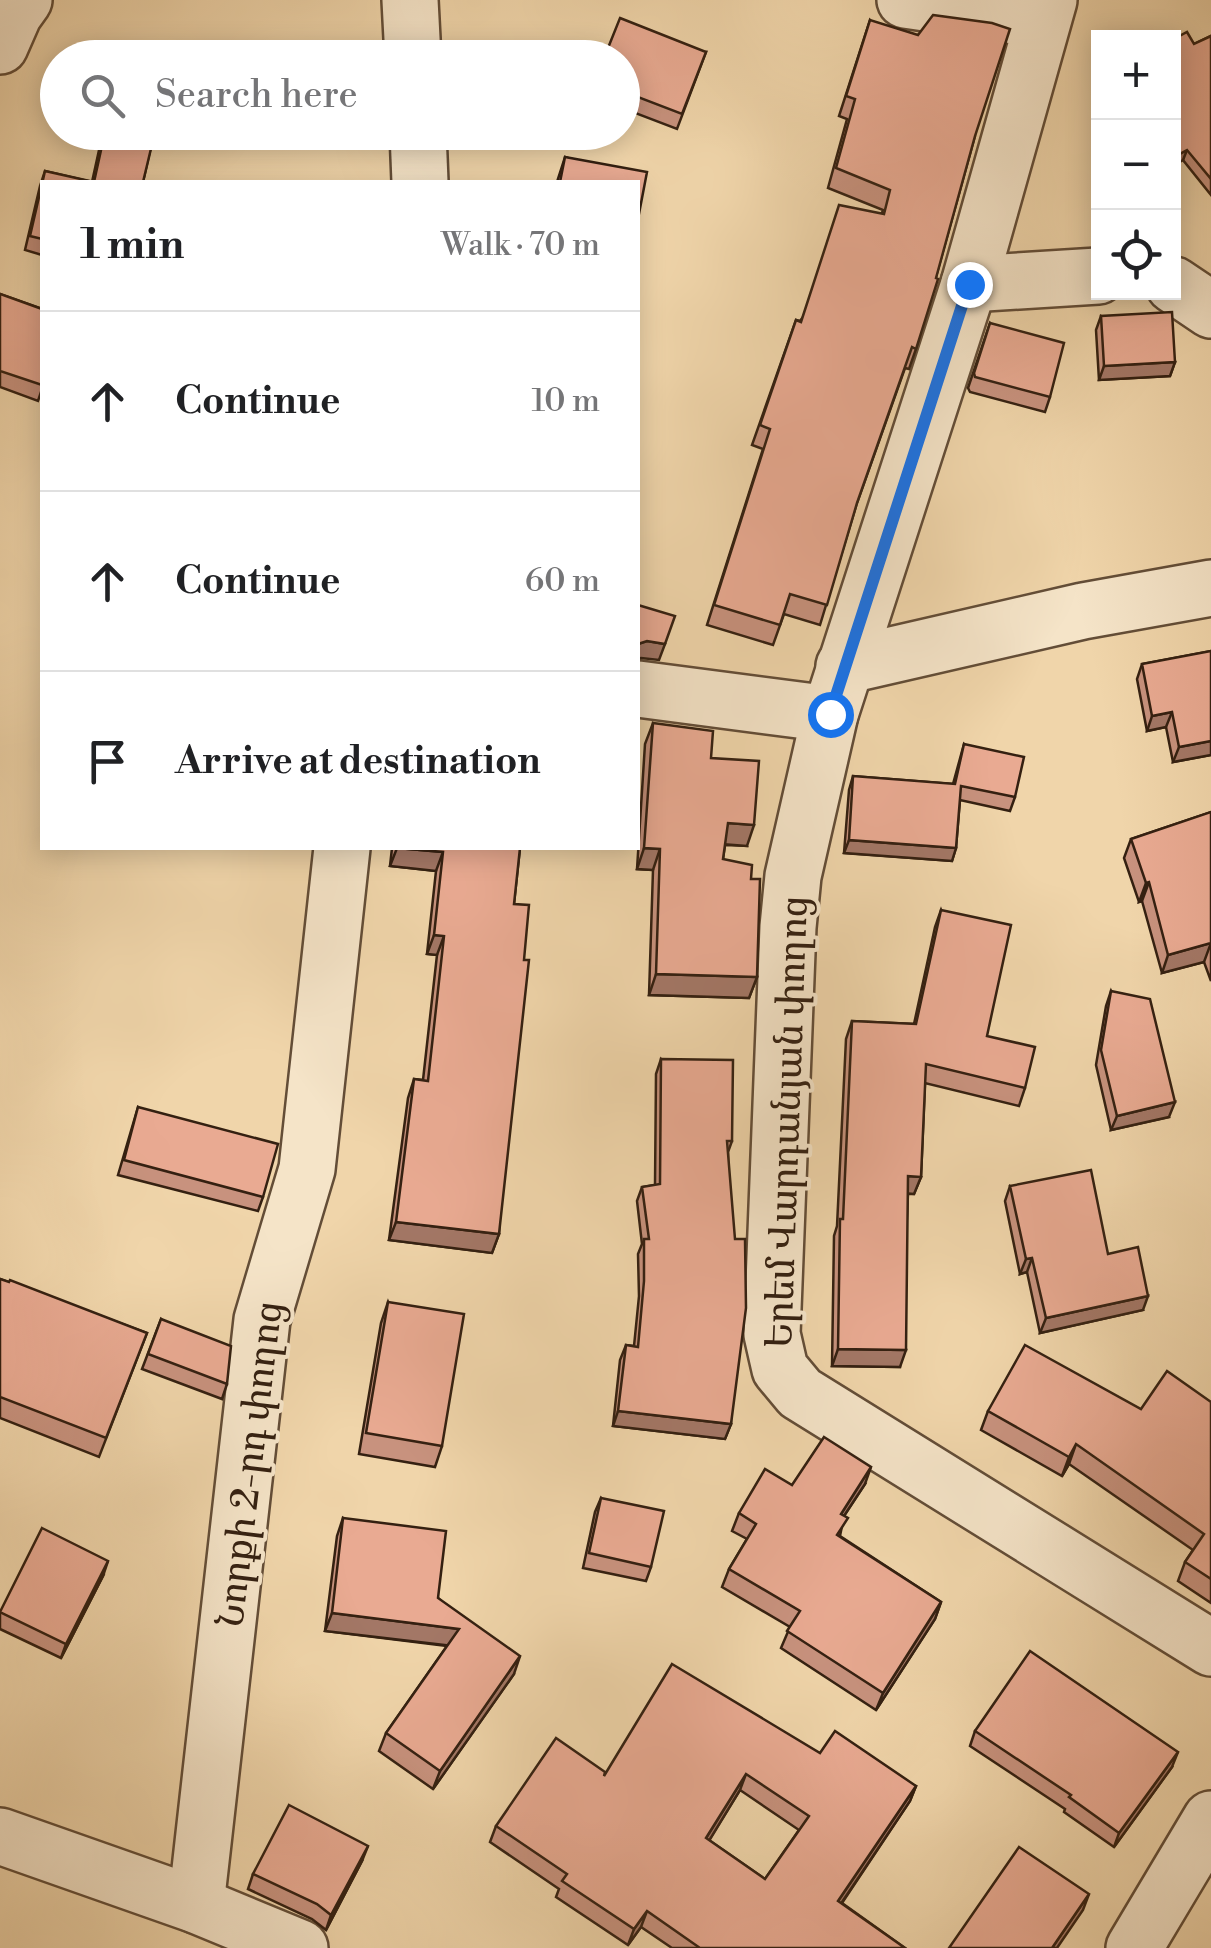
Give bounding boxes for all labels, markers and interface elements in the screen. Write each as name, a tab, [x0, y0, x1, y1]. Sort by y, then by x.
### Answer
map controls	[1091, 30, 1181, 300]
button: +	[1091, 30, 1181, 120]
search box	[40, 40, 640, 150]
icon: search	[75, 68, 130, 123]
text: Search here	[155, 72, 358, 119]
button: −	[1091, 120, 1181, 210]
button: locate	[1091, 210, 1181, 300]
text: 1 min	[80, 219, 184, 272]
text: Walk · 70 m	[441, 225, 600, 265]
route end	[947, 262, 993, 308]
icon: ahead	[80, 374, 135, 429]
text: Continue	[175, 378, 340, 425]
text: 10 m	[531, 381, 600, 421]
icon: ahead	[80, 554, 135, 609]
text: Continue	[175, 558, 340, 605]
text: 60 m	[525, 561, 600, 601]
route start	[808, 692, 854, 738]
icon: arrive	[80, 734, 135, 789]
text: Arrive at destination	[175, 738, 541, 785]
street label: Երեմ Վարդանյան փողոց	[756, 895, 819, 1349]
street label: Նորքի 2-րդ փողոց	[207, 1299, 294, 1630]

